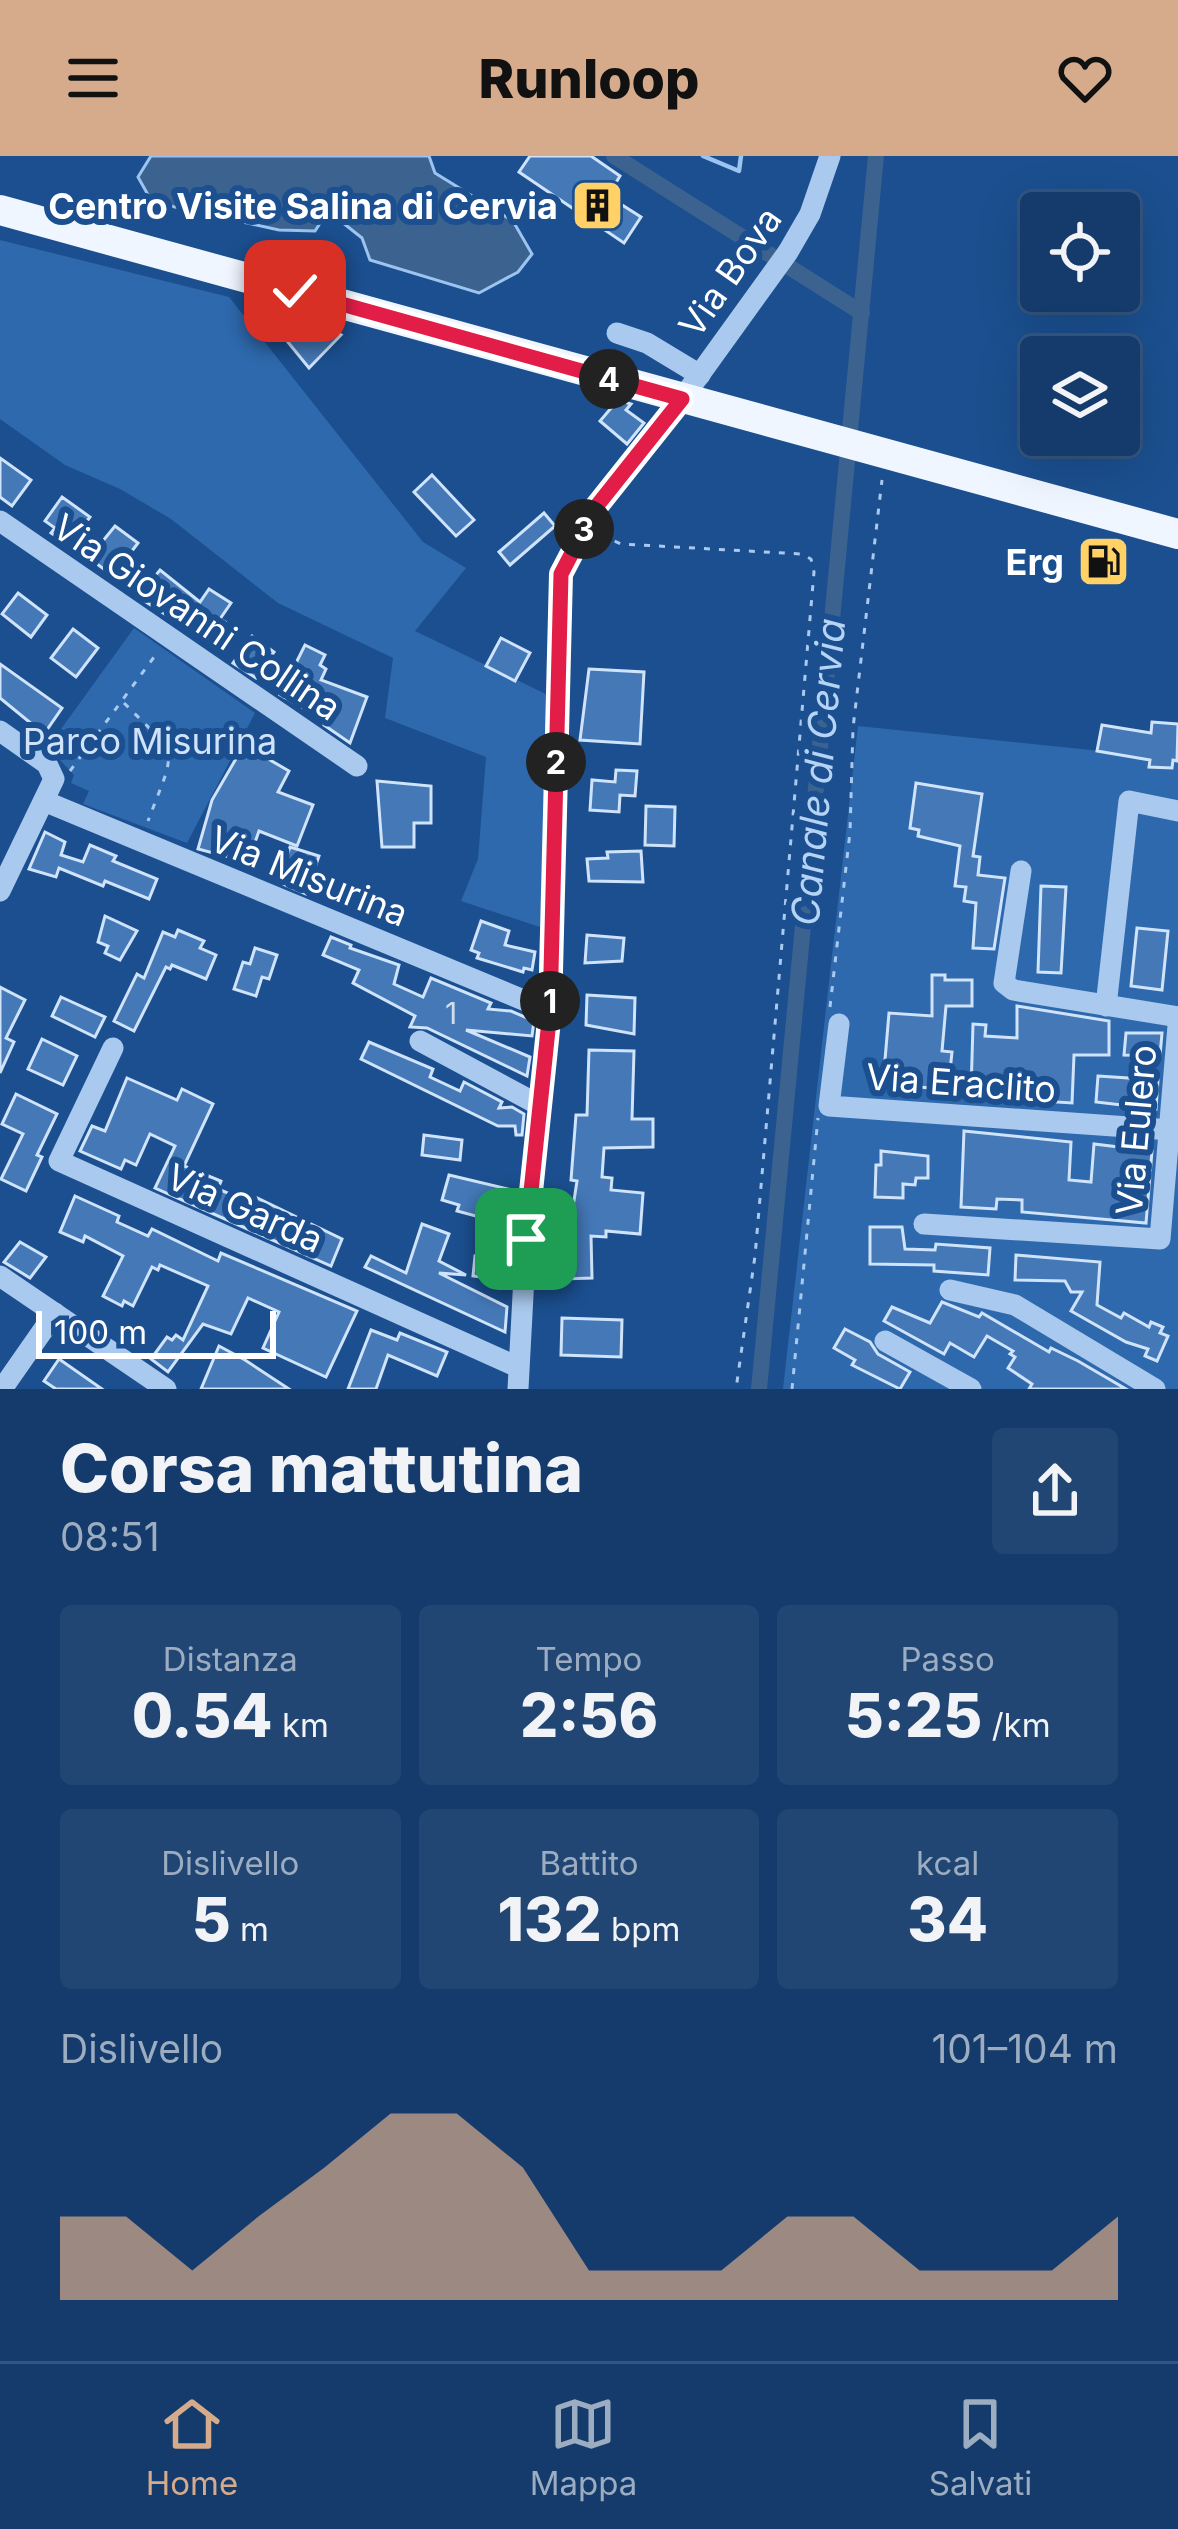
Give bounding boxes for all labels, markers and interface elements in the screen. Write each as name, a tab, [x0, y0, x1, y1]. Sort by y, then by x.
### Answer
icon: menu	[60, 45, 126, 111]
icon: heart	[1052, 45, 1118, 111]
text: Runloop	[479, 46, 699, 111]
building icon: Centro Visite Salina di Cervia	[569, 178, 625, 234]
place label: Centro Visite Salina di Cervia	[48, 184, 558, 228]
map controls	[1020, 192, 1140, 456]
button: locate	[1020, 192, 1140, 312]
street label: Via Bova	[669, 199, 791, 345]
pin	[244, 240, 346, 342]
icon: check	[262, 258, 328, 324]
button: layers	[1020, 336, 1140, 456]
pin: 4	[579, 349, 639, 409]
text: 4	[598, 359, 620, 399]
pin: 3	[554, 499, 614, 559]
street label: Via Giovanni Collina	[45, 504, 349, 730]
text: 3	[573, 509, 595, 549]
fuel station icon: Erg	[1075, 534, 1131, 590]
place label: Erg	[1006, 540, 1064, 584]
water label: Canale di Cervia	[781, 616, 854, 927]
park label: Parco Misurina	[23, 719, 277, 763]
pin: 2	[526, 732, 586, 792]
text: 2	[546, 742, 566, 782]
street label: Via Misurina	[204, 816, 414, 936]
pin: 1	[520, 971, 580, 1031]
text: 1	[543, 981, 557, 1021]
house number: 1	[445, 995, 457, 1031]
street label: Via Eulero	[1107, 1043, 1165, 1217]
street label: Via Eraclito	[865, 1054, 1057, 1112]
street label: Via Garda	[160, 1154, 330, 1262]
pin	[475, 1188, 577, 1290]
icon: arrive	[493, 1206, 559, 1272]
scale bar	[36, 1305, 276, 1358]
text: 100 m	[54, 1312, 147, 1352]
text: Corsa mattutina	[60, 1428, 583, 1508]
button: share	[992, 1428, 1118, 1554]
text: 08:51	[60, 1513, 160, 1560]
text: Distanza	[163, 1639, 298, 1679]
text: Tempo	[536, 1639, 642, 1679]
text: Passo	[901, 1639, 995, 1679]
text: 0.54	[132, 1679, 273, 1751]
text: 2:56	[520, 1679, 658, 1751]
text: 5:25	[845, 1679, 982, 1751]
text: km	[273, 1705, 329, 1745]
text: /km	[982, 1705, 1051, 1745]
text: Dislivello	[161, 1843, 299, 1883]
text: Battito	[539, 1843, 639, 1883]
text: kcal	[916, 1843, 979, 1883]
text: 5	[192, 1883, 231, 1955]
text: 132	[498, 1883, 602, 1955]
text: 34	[907, 1883, 988, 1955]
text: m	[231, 1909, 269, 1949]
text: bpm	[602, 1909, 680, 1949]
text: Dislivello	[60, 2025, 223, 2072]
text: 101–104 m	[931, 2025, 1118, 2072]
tab: Home	[146, 2391, 238, 2503]
tab: Mappa	[530, 2391, 637, 2503]
tab: Salvati	[929, 2391, 1032, 2503]

